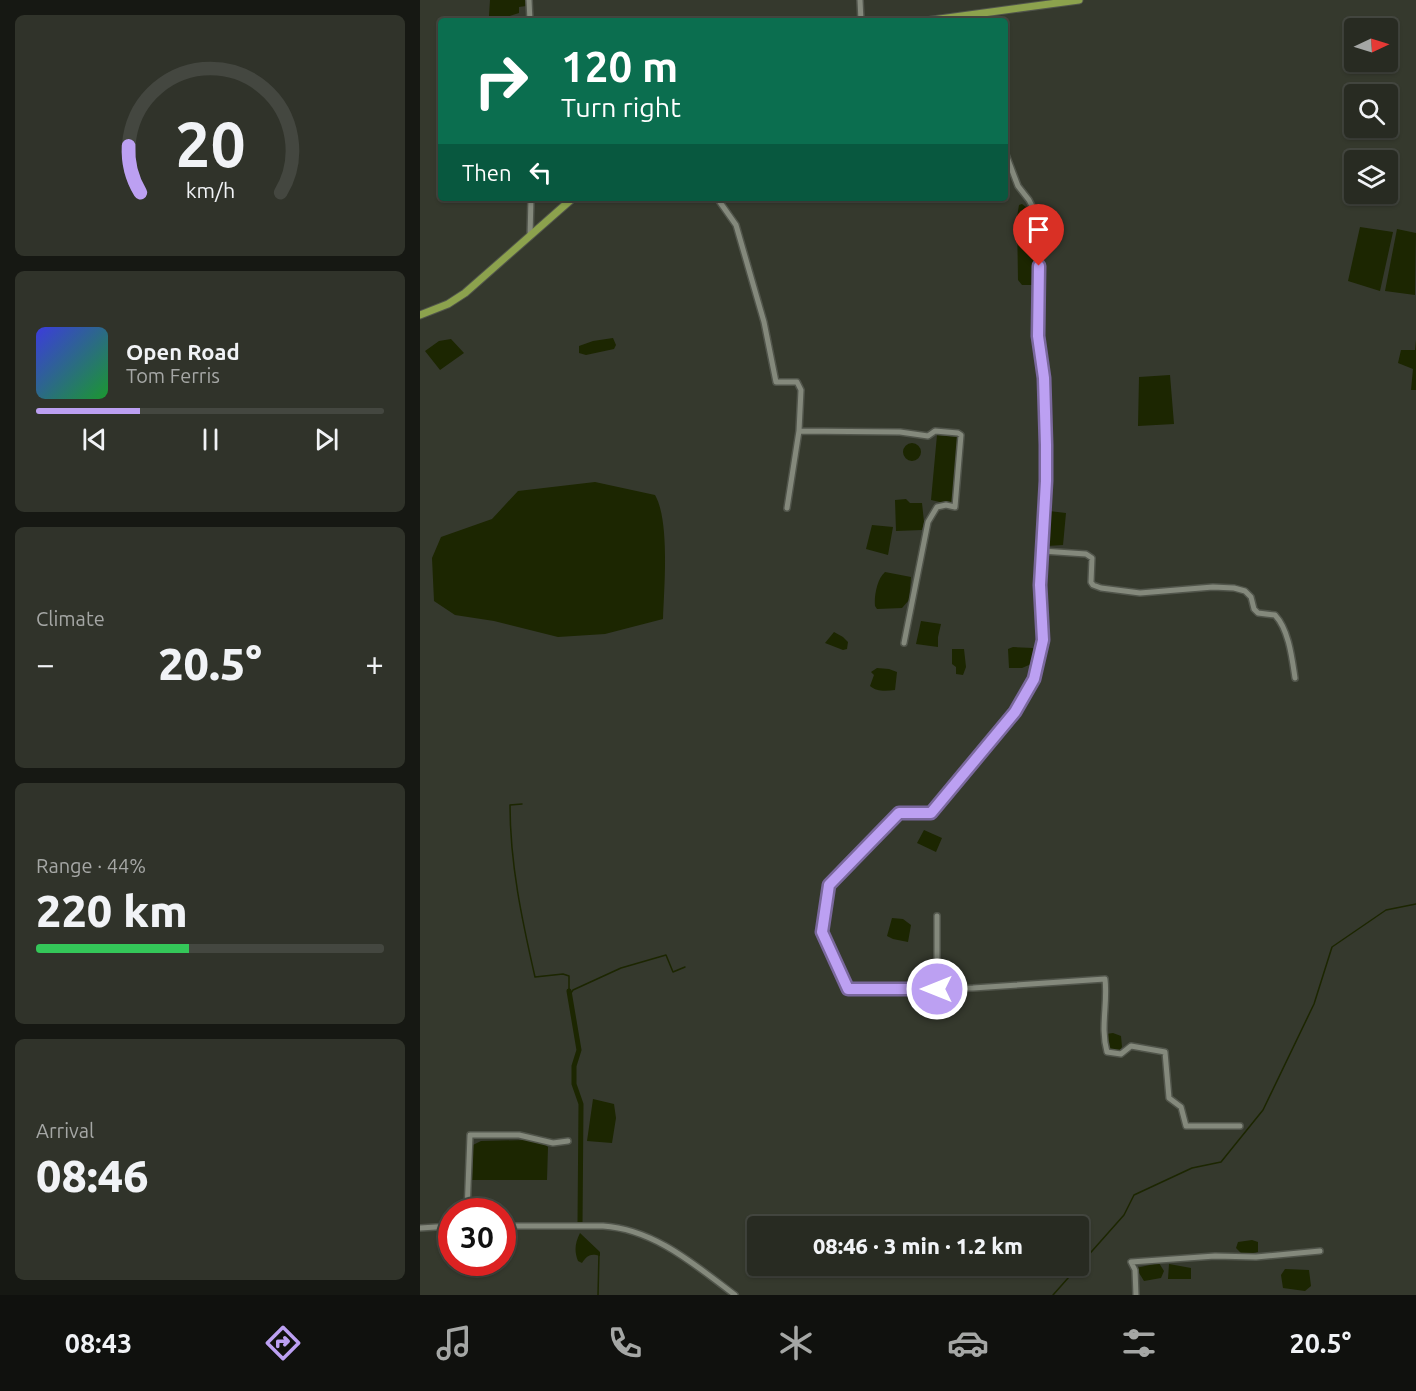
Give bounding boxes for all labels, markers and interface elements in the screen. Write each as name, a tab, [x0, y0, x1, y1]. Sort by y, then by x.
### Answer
north arrow	[1344, 18, 1398, 72]
map controls	[1344, 18, 1398, 204]
icon: right	[462, 42, 540, 120]
text: 120 m	[561, 43, 678, 90]
button: search	[1344, 84, 1398, 138]
text: Turn right	[561, 92, 681, 122]
text: 20	[175, 109, 245, 179]
button: layers	[1344, 150, 1398, 204]
icon: left	[524, 156, 557, 189]
text: Then	[462, 160, 512, 185]
text: km/h	[185, 178, 235, 202]
pin	[1013, 204, 1064, 266]
icon: arrive	[1022, 213, 1055, 246]
text: Open Road	[126, 339, 240, 364]
text: Tom Ferris	[126, 364, 220, 387]
icon: previous	[78, 423, 111, 456]
icon: pause	[194, 423, 227, 456]
icon: next	[310, 423, 343, 456]
text: Climate	[36, 607, 105, 630]
text: 20.5°	[158, 638, 262, 689]
text: −	[36, 645, 55, 682]
text: +	[365, 645, 384, 682]
text: Range · 44%	[36, 854, 146, 877]
text: 220 km	[36, 885, 188, 936]
position arrow	[905, 957, 969, 1021]
text: Arrival	[36, 1119, 94, 1142]
text: 08:46	[36, 1150, 149, 1201]
speed limit sign: 30	[438, 1198, 516, 1276]
text: 08:46 · 3 min · 1.2 km	[813, 1233, 1023, 1258]
icon: directions	[262, 1322, 304, 1364]
icon: music	[433, 1322, 475, 1364]
icon: phone	[604, 1322, 646, 1364]
icon: climate	[775, 1322, 817, 1364]
icon: car	[947, 1322, 989, 1364]
icon: filters	[1118, 1322, 1160, 1364]
text: 08:43	[65, 1328, 132, 1358]
text: 20.5°	[1289, 1328, 1351, 1358]

